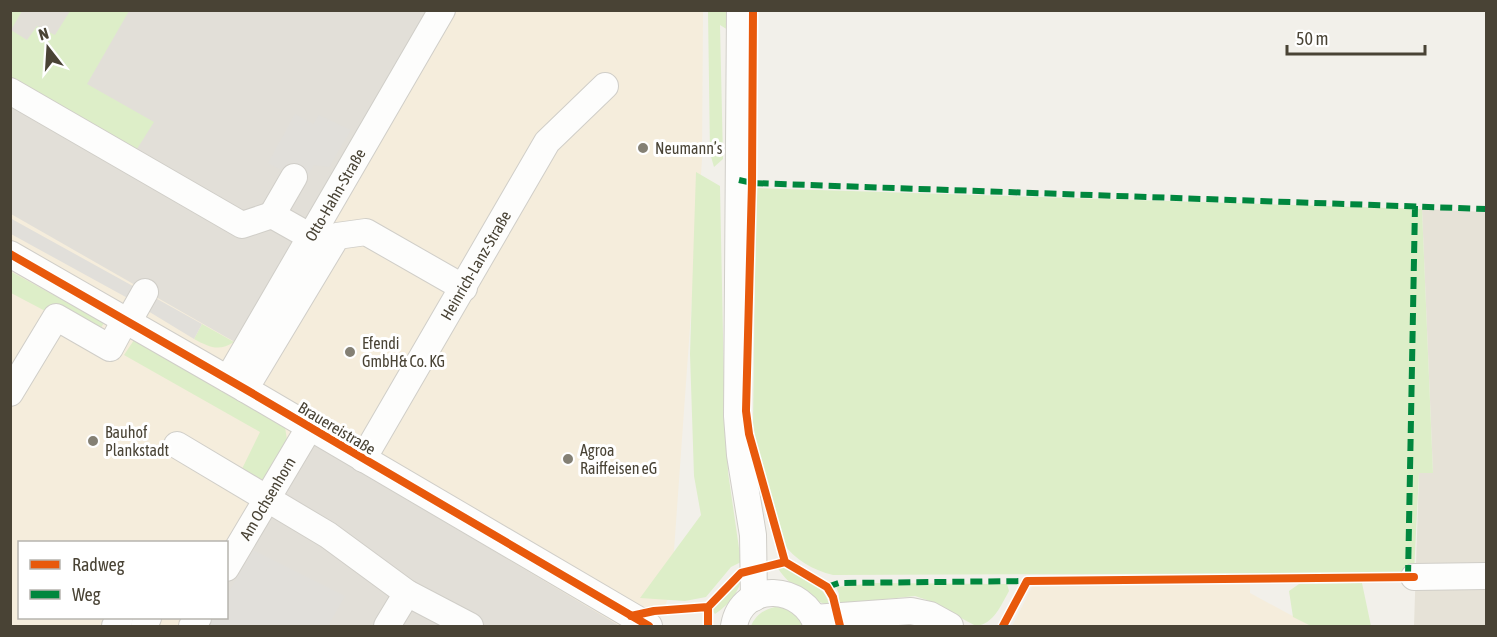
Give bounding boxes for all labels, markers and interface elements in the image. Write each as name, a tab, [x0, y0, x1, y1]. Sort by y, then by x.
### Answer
north arrow	[18, 18, 78, 78]
scale bar	[1287, 18, 1425, 56]
text: N	[36, 24, 51, 44]
text: 50 m	[1296, 28, 1328, 49]
place label: Neumann’s	[655, 139, 723, 157]
marker: Neumann’s	[636, 141, 650, 155]
street label: Otto-Hahn-Straße	[301, 145, 369, 244]
street label: Heinrich-Lanz-Straße	[437, 207, 514, 323]
place label: Efendi GmbH& Co. KG	[362, 334, 445, 370]
marker: Efendi GmbH& Co. KG	[343, 345, 357, 359]
street label: Brauereistraße	[295, 398, 379, 458]
place label: Bauhof Plankstadt	[105, 423, 170, 459]
marker: Bauhof Plankstadt	[86, 434, 100, 448]
place label: Agroa Raiffeisen eG	[580, 441, 657, 477]
marker: Agroa Raiffeisen eG	[561, 452, 575, 466]
street label: Am Ochsenhorn	[236, 454, 299, 543]
legend	[18, 541, 228, 619]
text: Radweg	[72, 554, 125, 575]
text: Weg	[72, 584, 101, 605]

